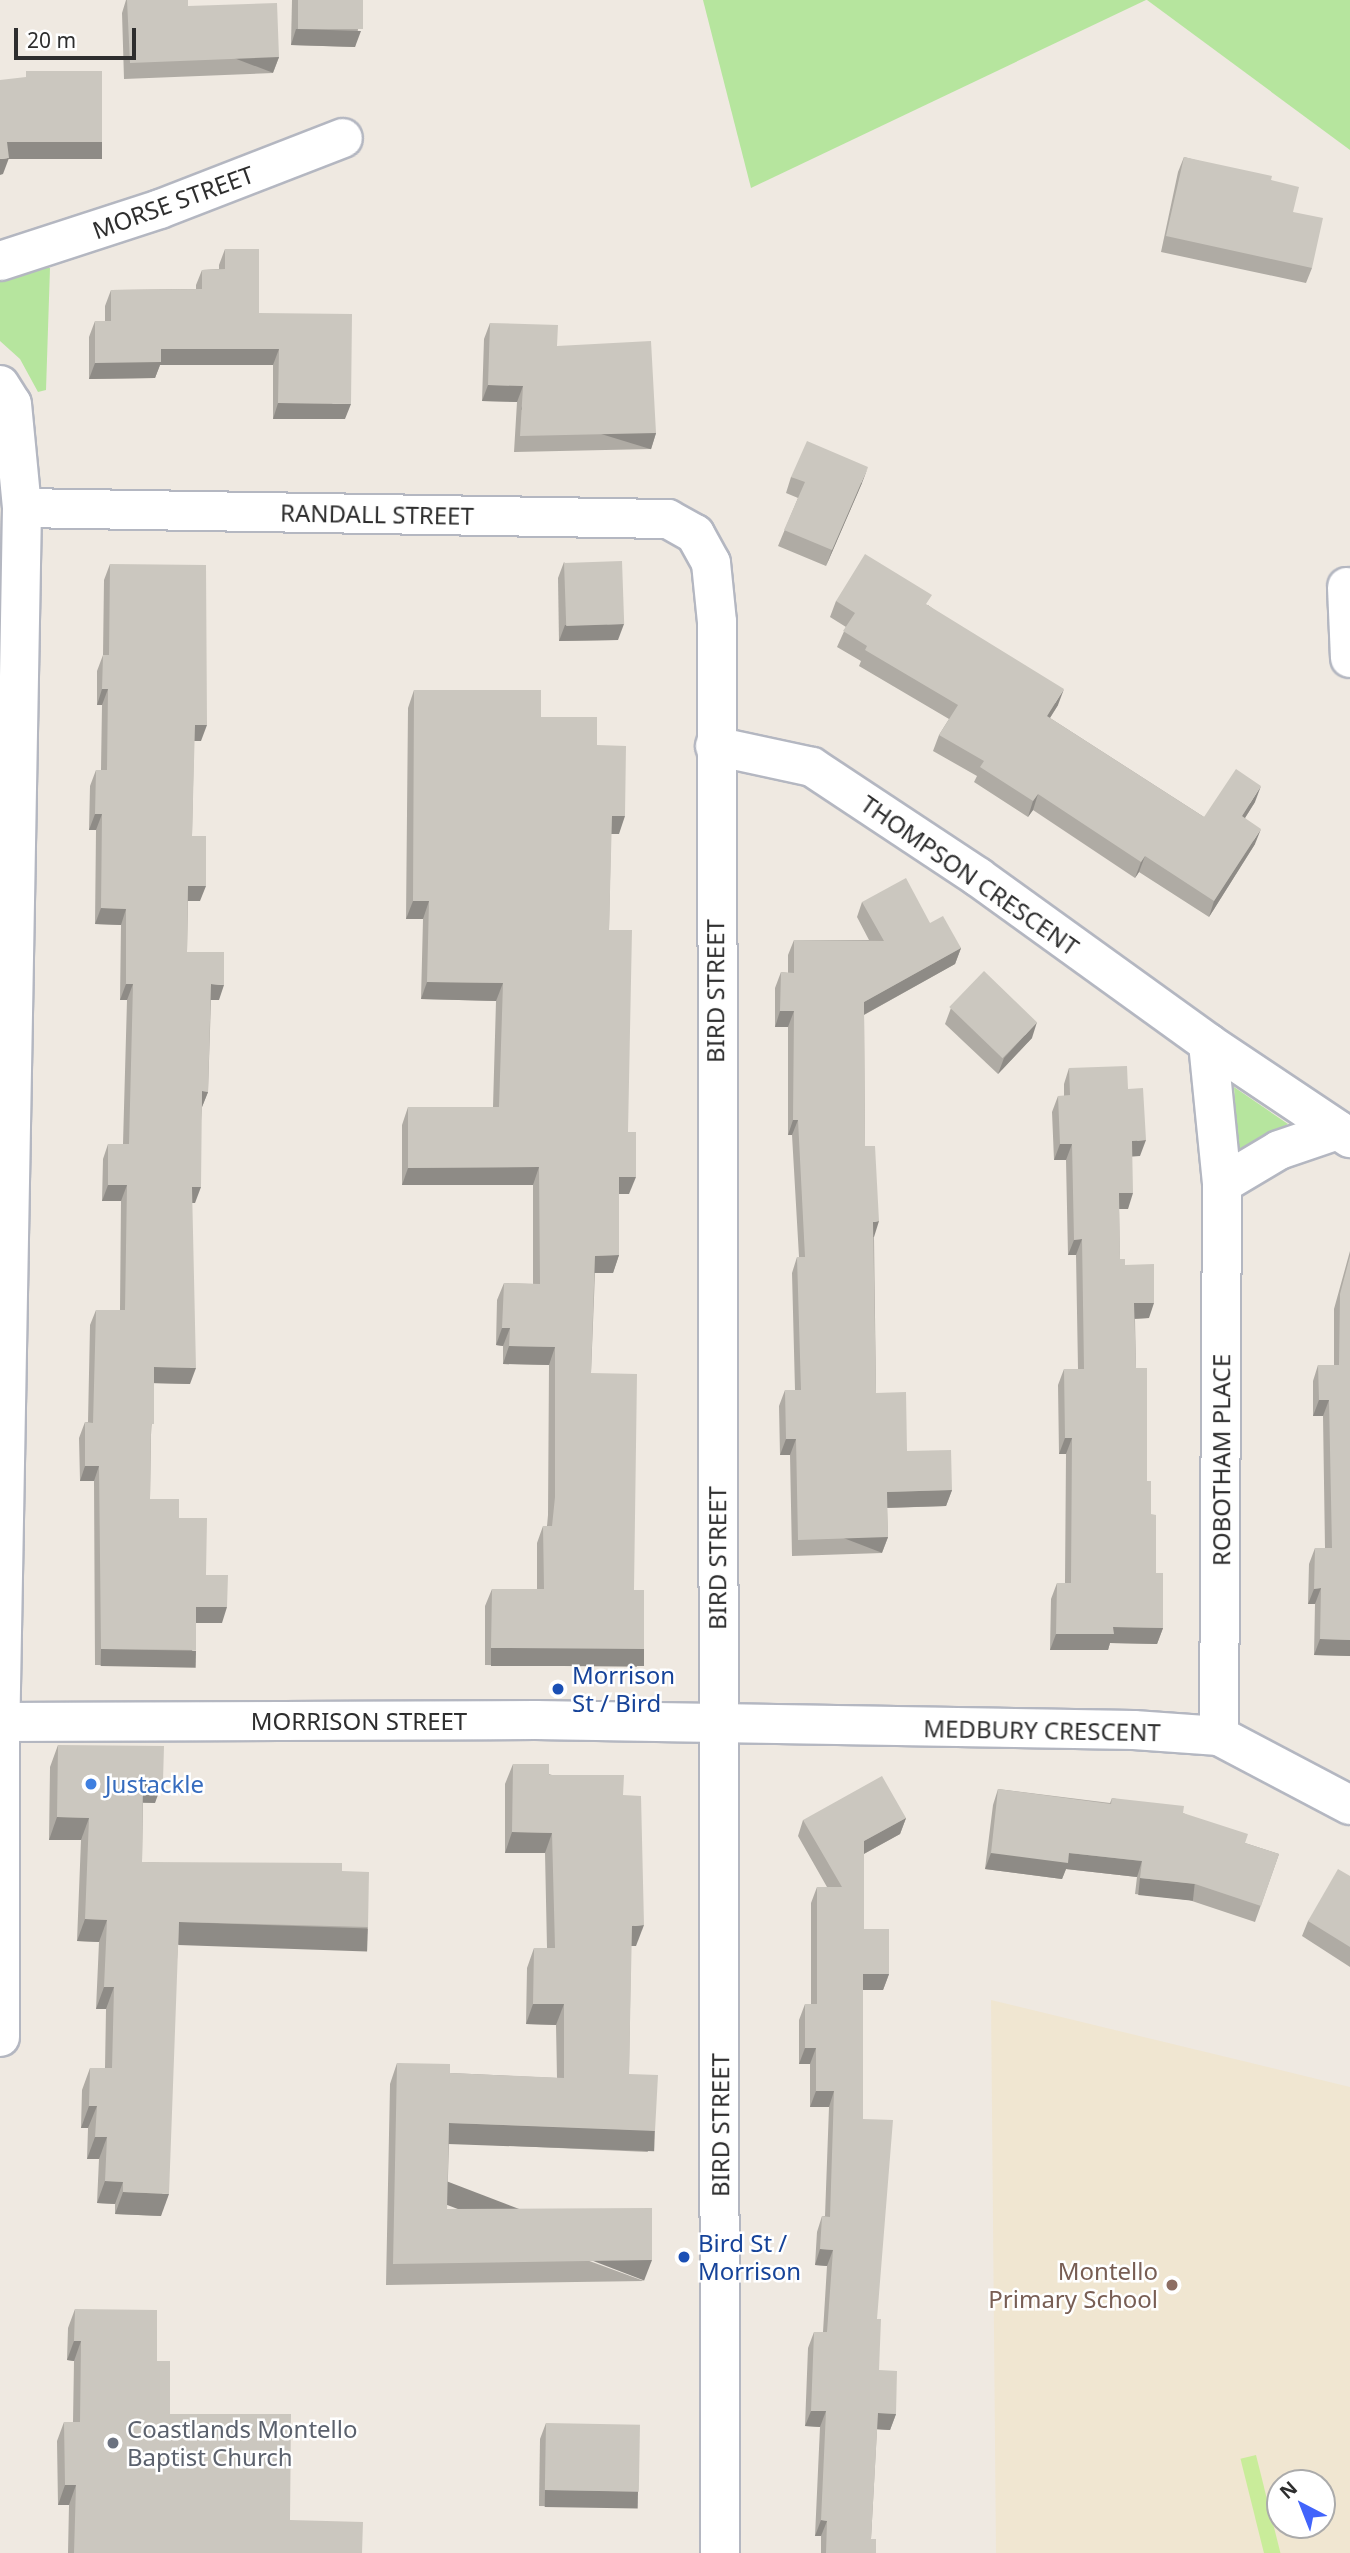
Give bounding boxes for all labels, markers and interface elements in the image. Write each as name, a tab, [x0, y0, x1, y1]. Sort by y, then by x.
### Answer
scale bar	[18, 14, 140, 58]
text: 20 m	[27, 26, 76, 54]
street label: MORSE STREET	[88, 159, 258, 245]
street label: RANDALL STREET	[280, 498, 474, 530]
street label: THOMPSON CRESCENT	[856, 789, 1084, 961]
street label: BIRD STREET	[701, 919, 729, 1063]
street label: ROBOTHAM PLACE	[1207, 1354, 1235, 1566]
street label: BIRD STREET	[703, 1486, 731, 1630]
place label: Morrison St / Bird	[572, 1661, 675, 1717]
marker: Morrison St / Bird	[550, 1681, 566, 1697]
street label: MORRISON STREET	[251, 1707, 467, 1735]
street label: MEDBURY CRESCENT	[923, 1714, 1161, 1746]
place label: Justackle	[105, 1770, 204, 1798]
marker: Justackle	[83, 1776, 99, 1792]
street label: BIRD STREET	[706, 2053, 734, 2197]
place label: Bird St / Morrison	[698, 2229, 801, 2285]
marker: Bird St / Morrison	[676, 2249, 692, 2265]
place label: Montello Primary School	[988, 2257, 1158, 2313]
marker: Montello Primary School	[1164, 2277, 1180, 2293]
place label: Coastlands Montello Baptist Church	[127, 2415, 358, 2471]
marker: Coastlands Montello Baptist Church	[105, 2435, 121, 2451]
north arrow	[1266, 2469, 1336, 2539]
text: N	[1274, 2475, 1303, 2505]

